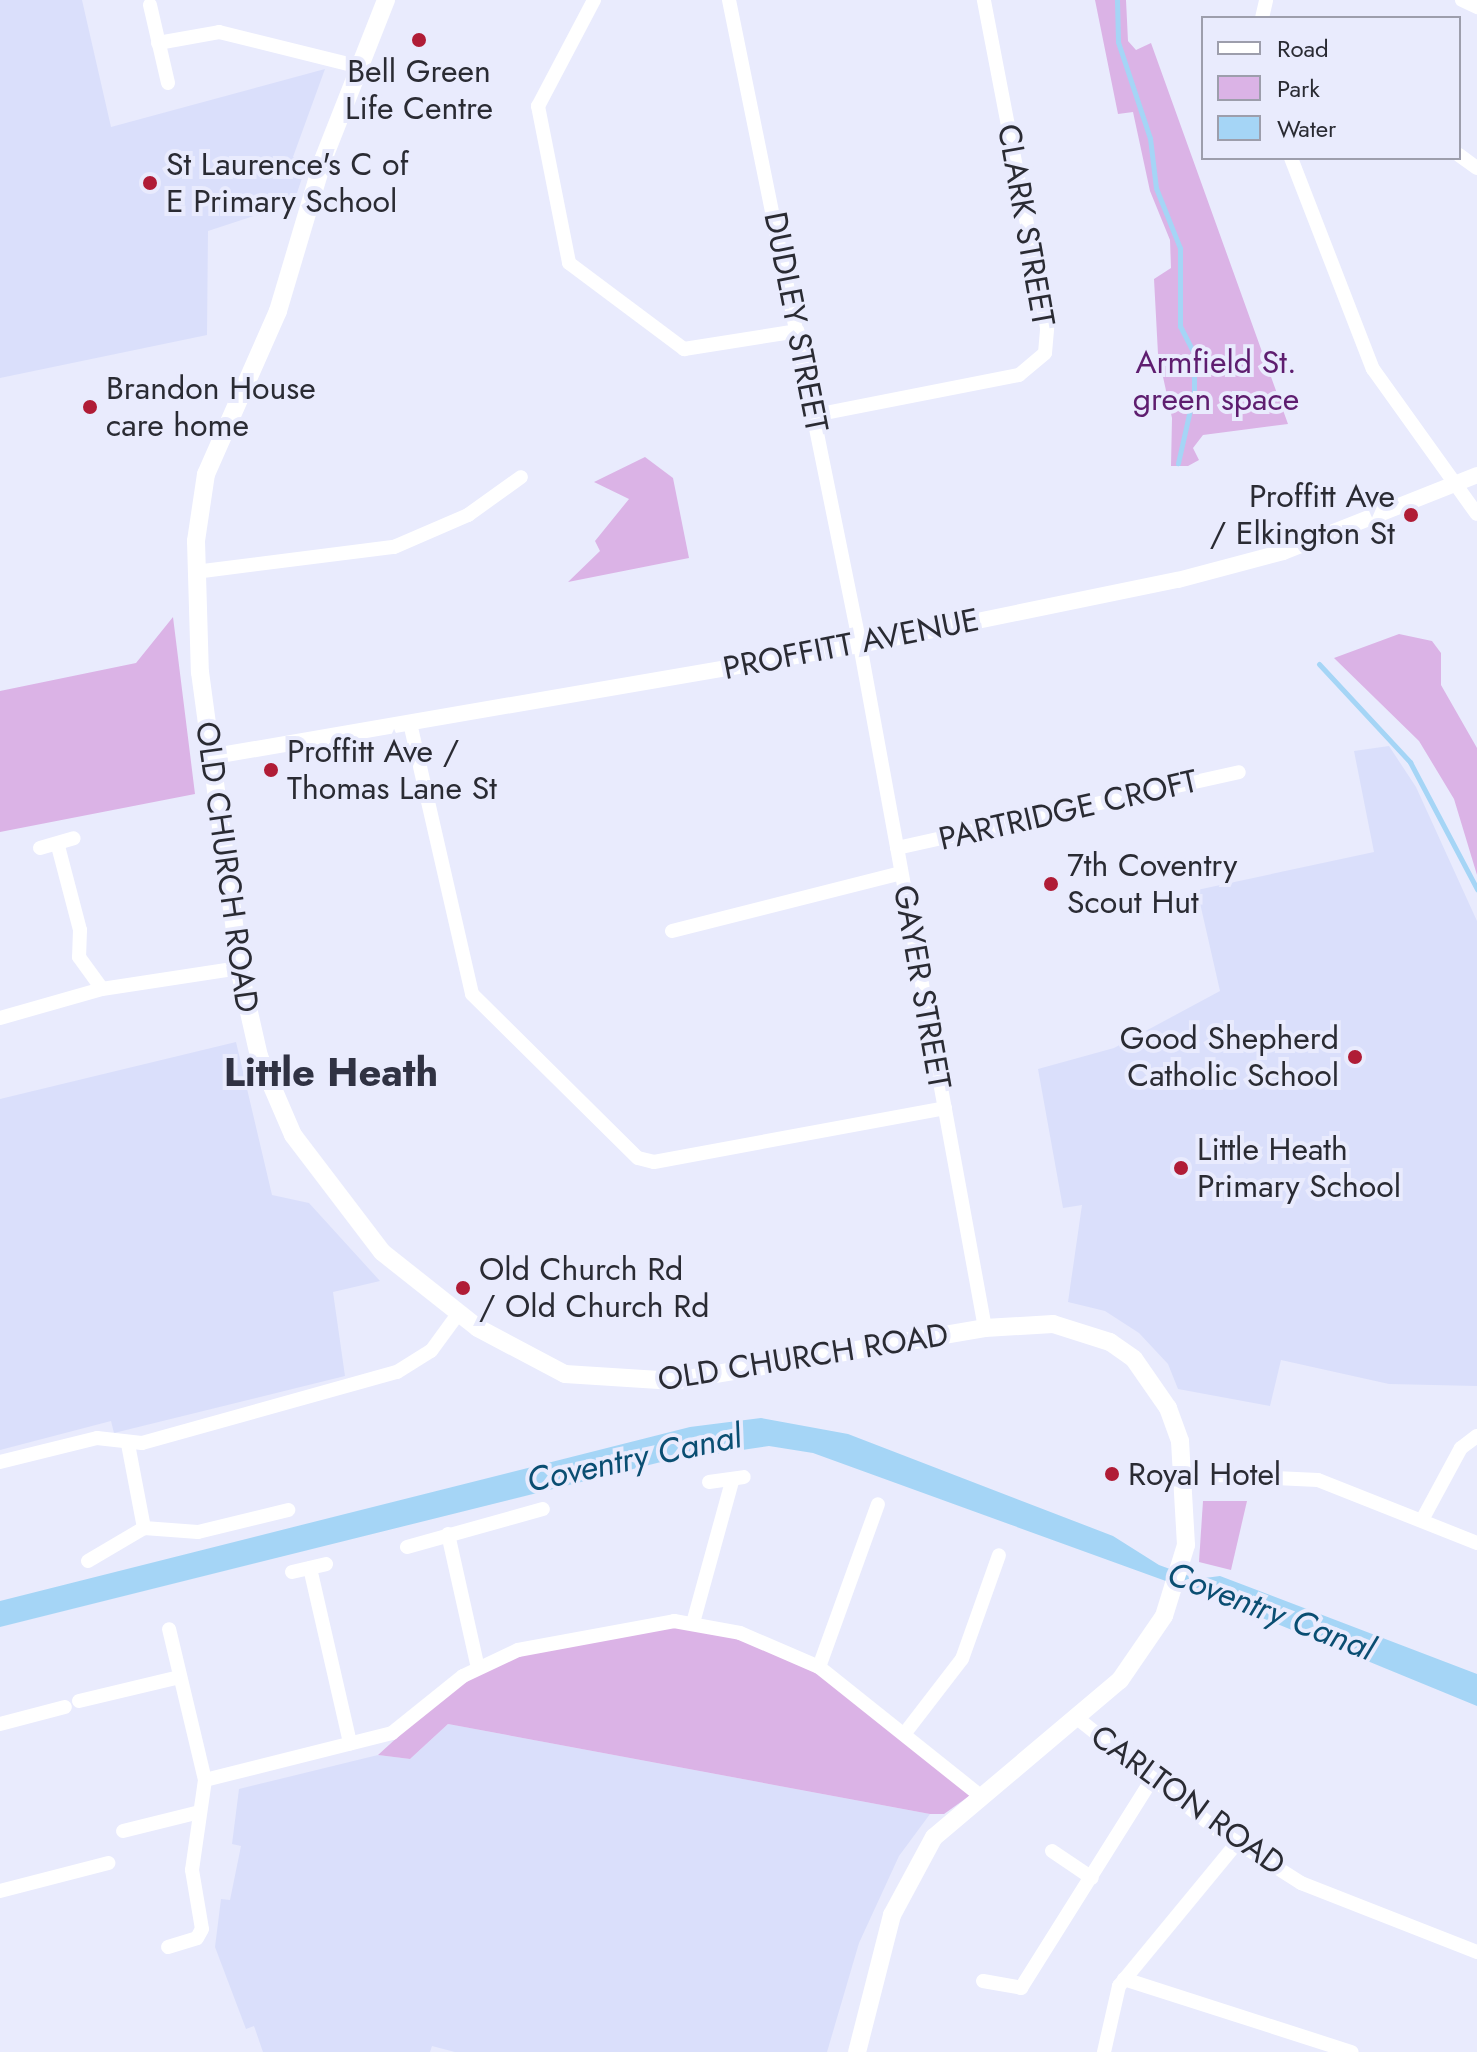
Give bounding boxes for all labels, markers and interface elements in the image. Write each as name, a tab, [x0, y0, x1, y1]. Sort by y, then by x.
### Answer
legend	[1201, 16, 1461, 160]
marker: Bell Green Life Centre	[410, 31, 428, 49]
text: Road	[1277, 31, 1329, 66]
place label: Bell Green Life Centre	[345, 53, 493, 128]
text: Park	[1277, 71, 1320, 106]
text: Water	[1277, 111, 1336, 146]
street label: CLARK STREET	[989, 121, 1063, 329]
place label: St Laurence's C of E Primary School	[166, 146, 409, 221]
marker: St Laurence's C of E Primary School	[141, 174, 159, 192]
street label: DUDLEY STREET	[756, 209, 836, 435]
park label: Armfield St. green space	[1133, 344, 1299, 419]
place label: Brandon House care home	[106, 370, 316, 445]
marker: Brandon House care home	[81, 398, 99, 416]
place label: Proffitt Ave / Elkington St	[1210, 478, 1395, 553]
marker: Proffitt Ave / Elkington St	[1402, 506, 1420, 524]
street label: PROFFITT AVENUE	[720, 600, 982, 688]
street label: OLD CHURCH ROAD	[188, 719, 266, 1015]
place label: Proffitt Ave / Thomas Lane St	[287, 733, 497, 808]
marker: Proffitt Ave / Thomas Lane St	[262, 761, 280, 779]
street label: PARTRIDGE CROFT	[935, 762, 1201, 858]
place label: 7th Coventry Scout Hut	[1067, 847, 1237, 922]
marker: 7th Coventry Scout Hut	[1042, 875, 1060, 893]
street label: GAYER STREET	[885, 882, 959, 1092]
place label: Good Shepherd Catholic School	[1120, 1020, 1339, 1095]
district label: Little Heath	[224, 1048, 438, 1096]
marker: Good Shepherd Catholic School	[1346, 1048, 1364, 1066]
place label: Little Heath Primary School	[1197, 1131, 1401, 1206]
marker: Little Heath Primary School	[1172, 1159, 1190, 1177]
place label: Old Church Rd / Old Church Rd	[479, 1251, 709, 1326]
marker: Old Church Rd / Old Church Rd	[454, 1279, 472, 1297]
street label: OLD CHURCH ROAD	[655, 1315, 951, 1399]
water label: Coventry Canal	[523, 1415, 745, 1501]
place label: Royal Hotel	[1128, 1455, 1281, 1493]
marker: Royal Hotel	[1103, 1465, 1121, 1483]
water label: Coventry Canal	[1162, 1553, 1380, 1669]
street label: CARLTON ROAD	[1083, 1717, 1293, 1883]

